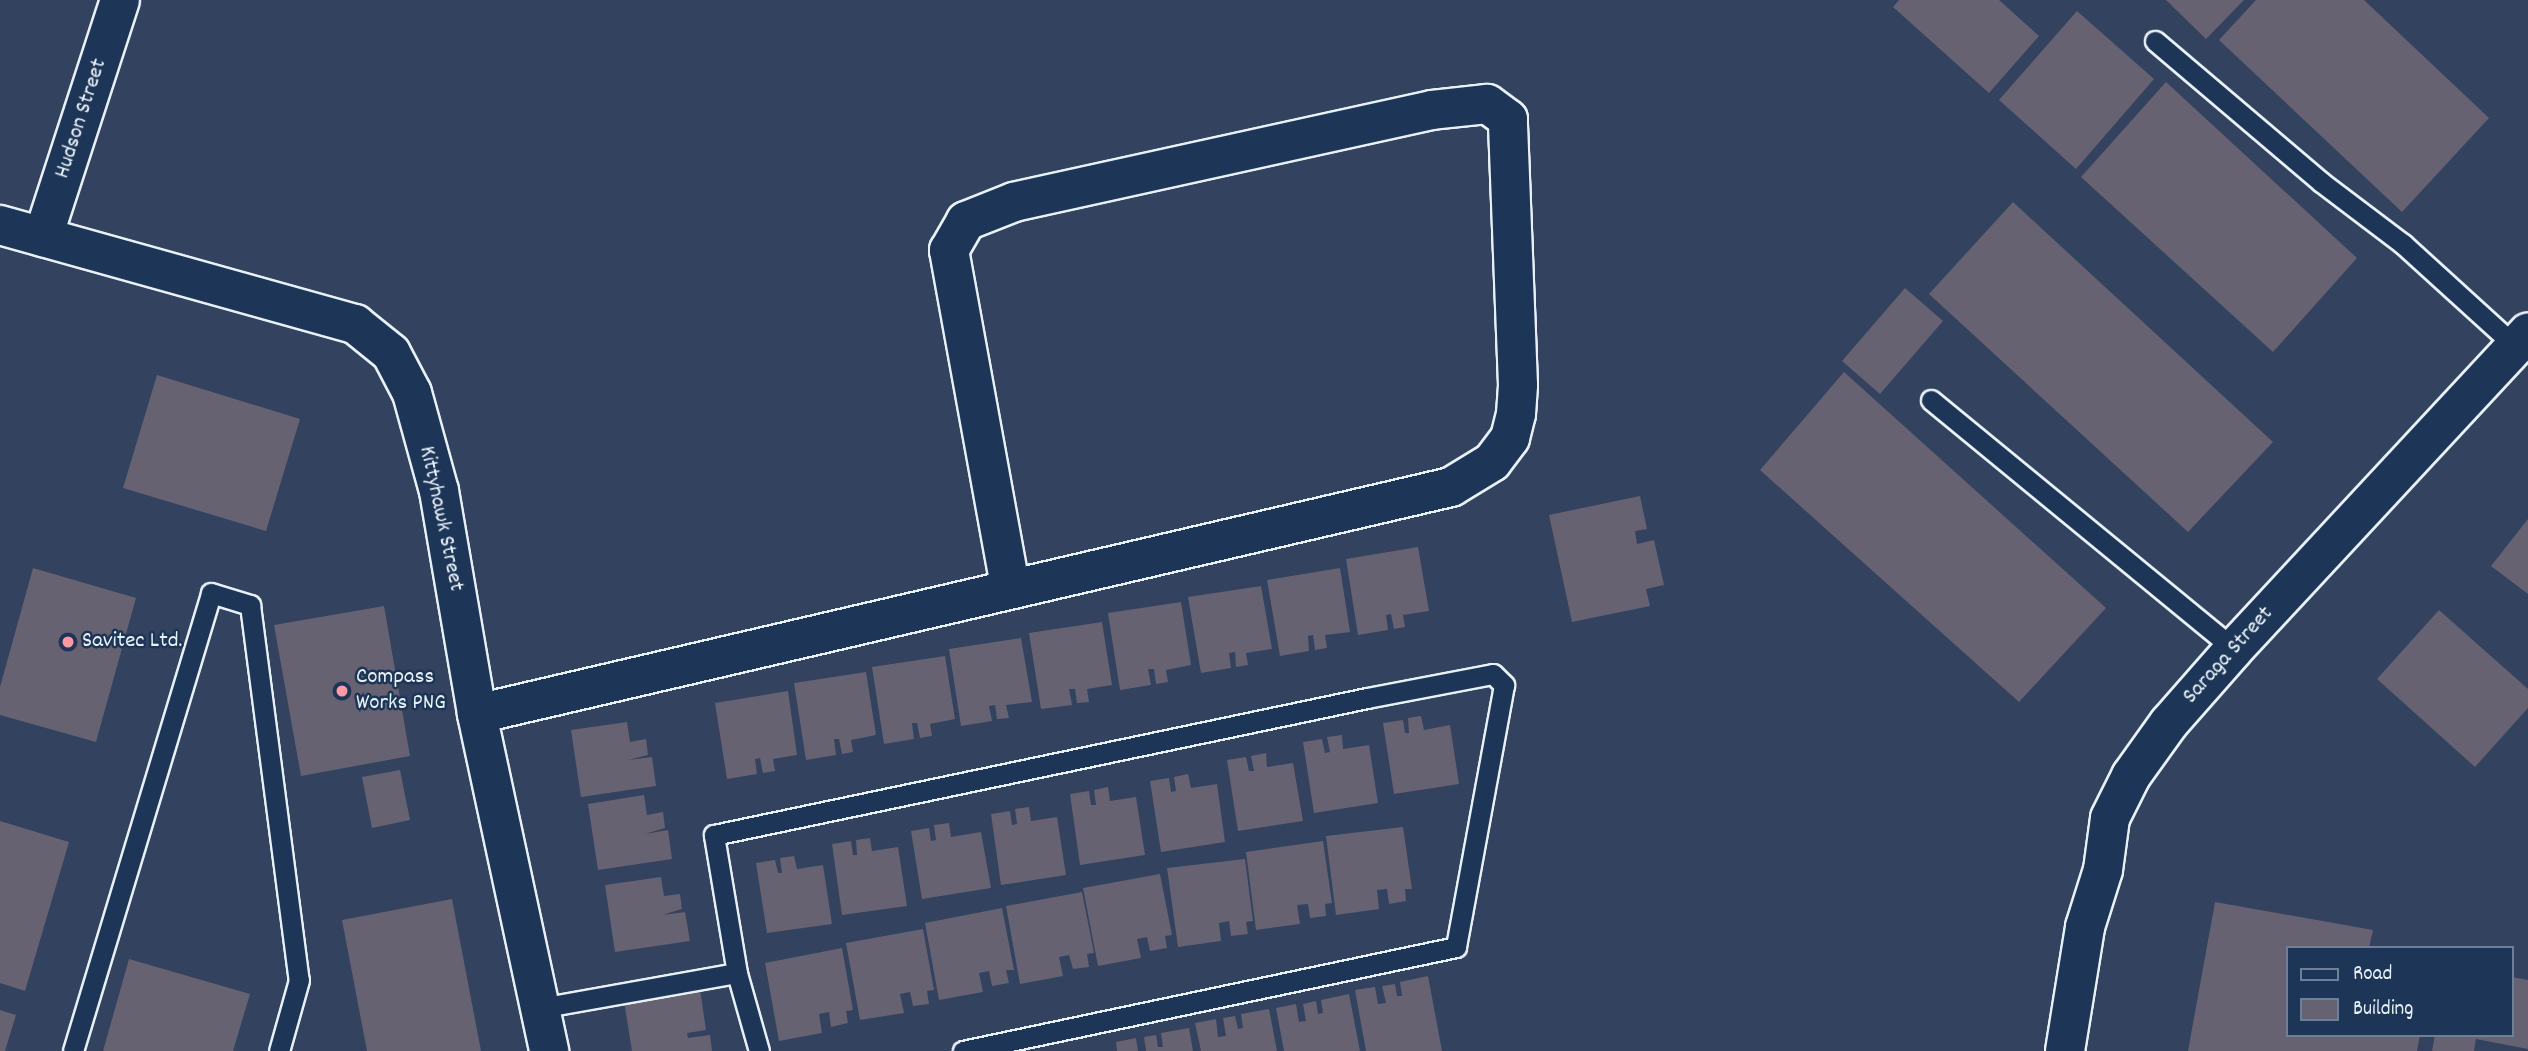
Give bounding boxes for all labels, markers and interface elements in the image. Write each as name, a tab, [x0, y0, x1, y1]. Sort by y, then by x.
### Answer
street label: Hudson Street	[50, 56, 114, 182]
street label: Kittyhawk Street	[411, 444, 469, 594]
street label: Saraga Street	[2178, 601, 2280, 711]
place label: Savitec Ltd.	[82, 628, 182, 656]
marker: Savitec Ltd.	[60, 634, 76, 650]
place label: Compass Works PNG	[356, 664, 446, 718]
marker: Compass Works PNG	[334, 683, 350, 699]
legend	[2286, 946, 2514, 1037]
text: Road	[2353, 960, 2392, 990]
text: Building	[2353, 995, 2413, 1025]

